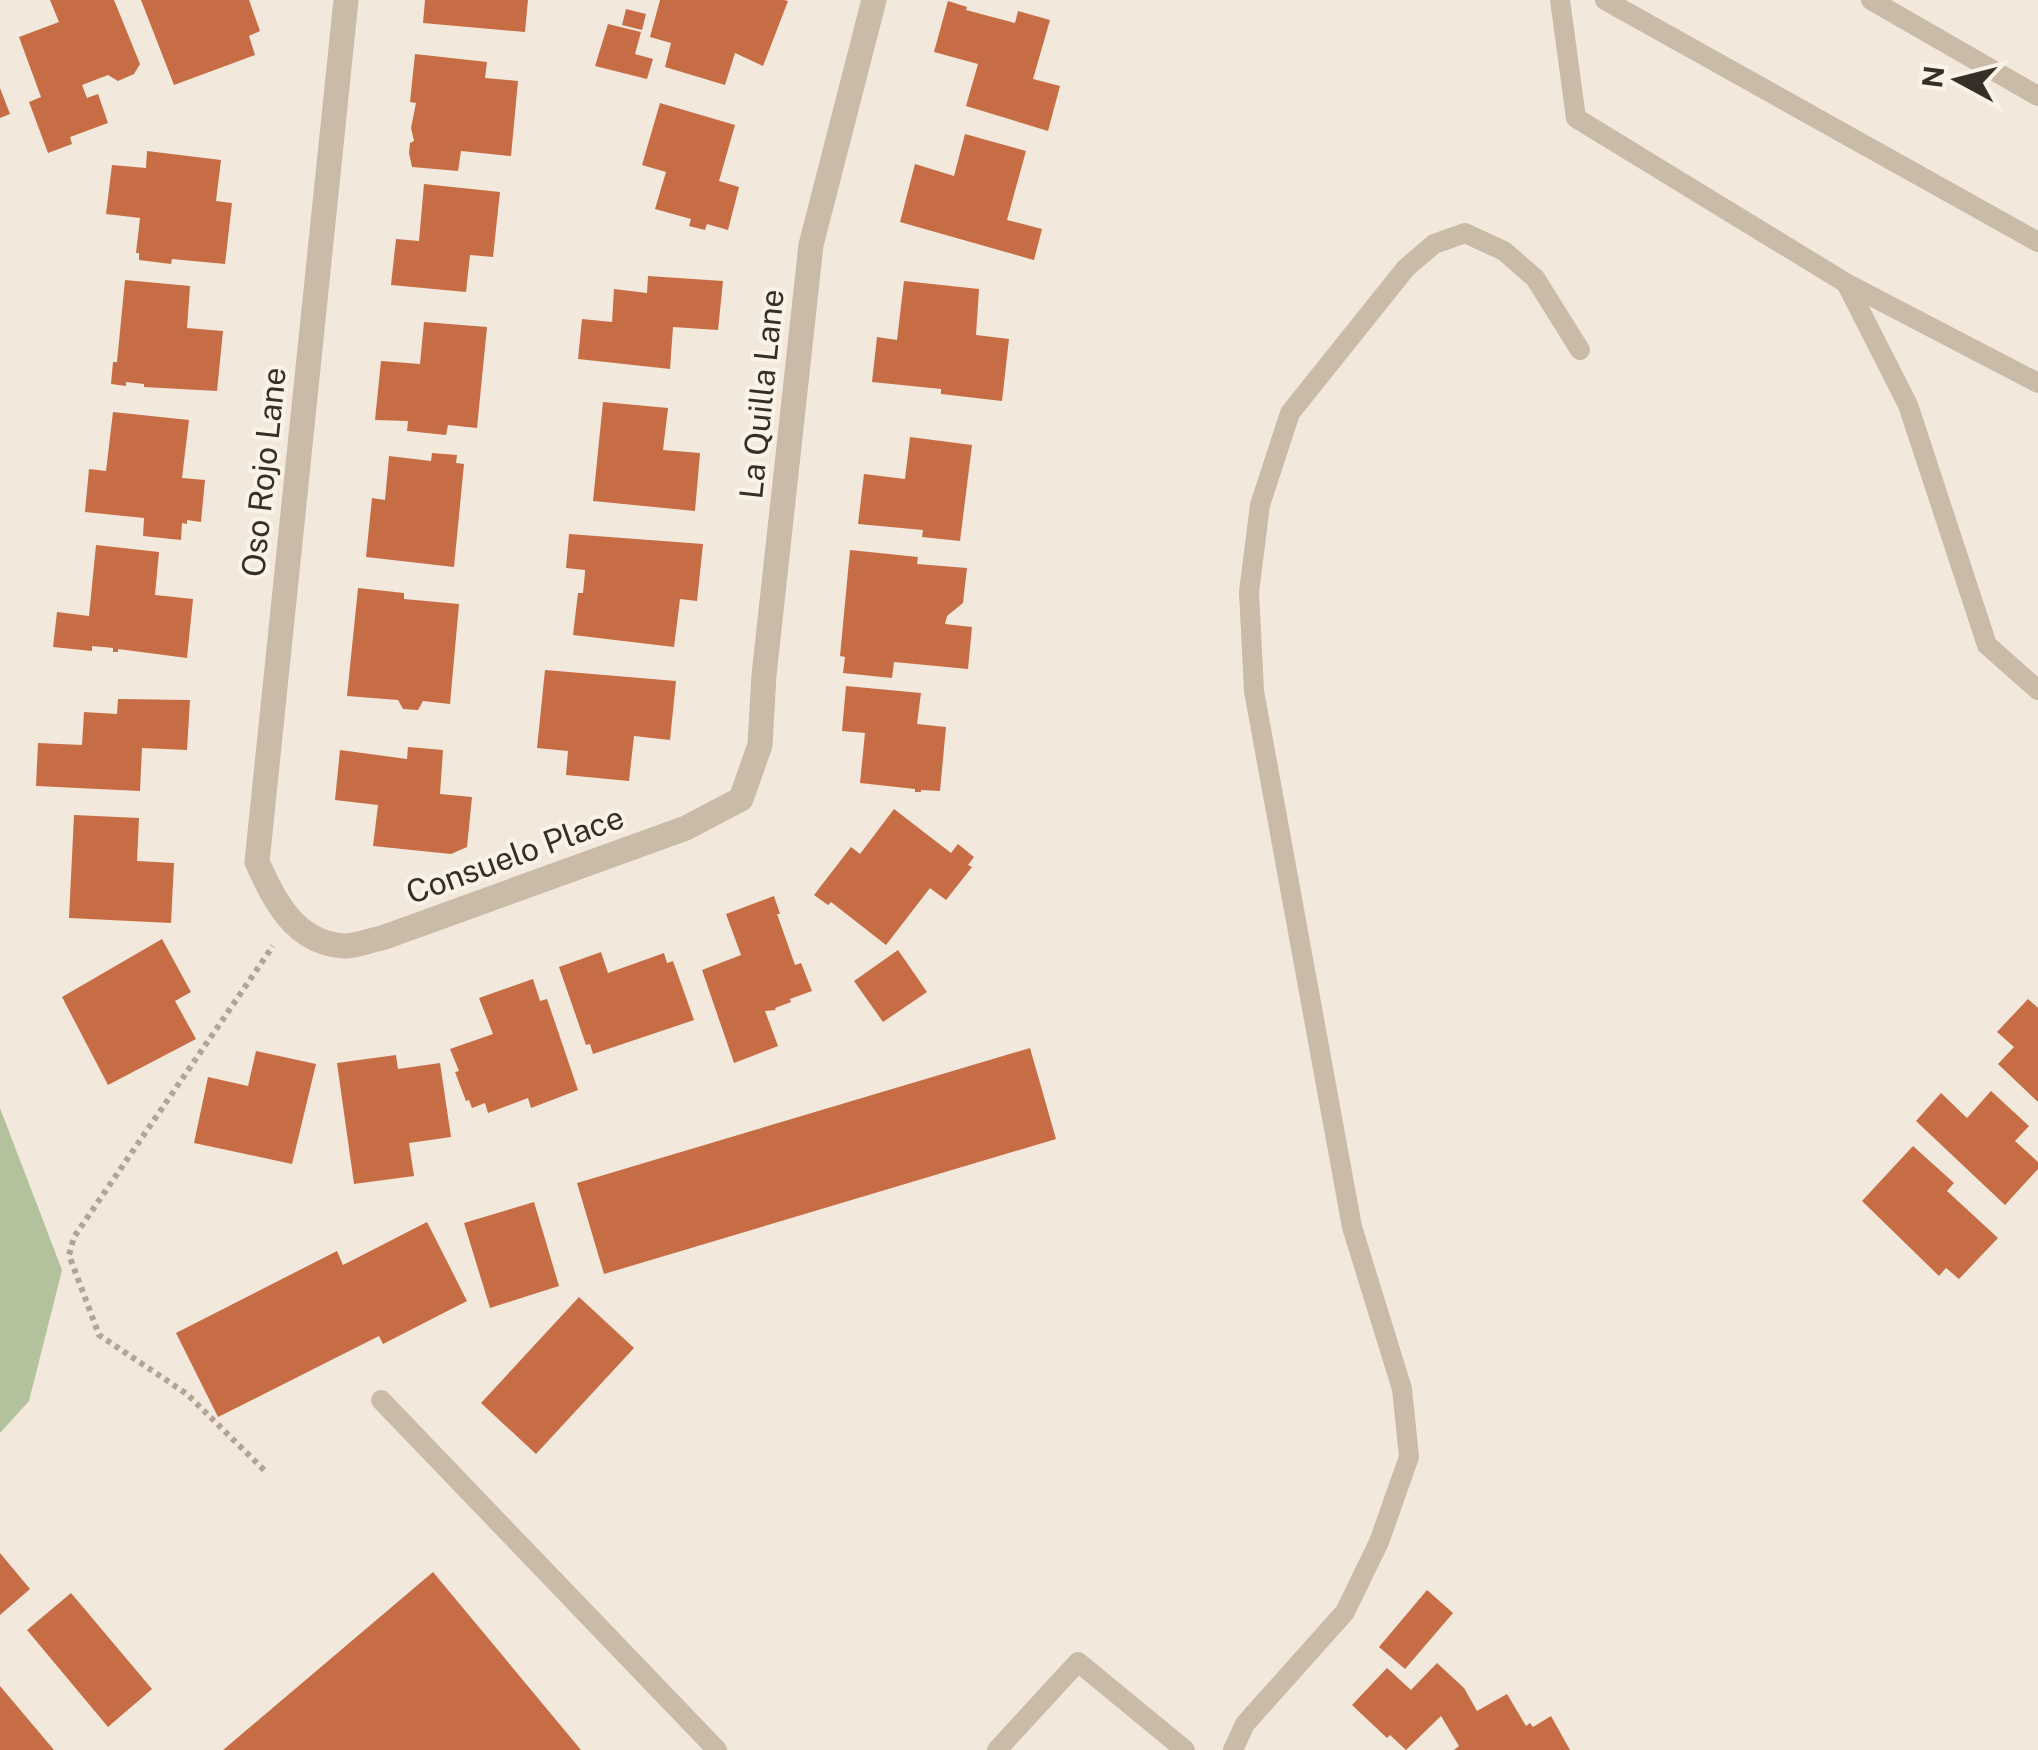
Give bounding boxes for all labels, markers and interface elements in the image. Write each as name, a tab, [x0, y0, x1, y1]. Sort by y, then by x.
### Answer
north arrow	[1908, 30, 2008, 130]
text: N	[1915, 64, 1950, 90]
street label: La Quilla Lane	[732, 287, 791, 501]
street label: Oso Rojo Lane	[234, 365, 293, 579]
street label: Consuelo Place	[401, 798, 629, 911]

